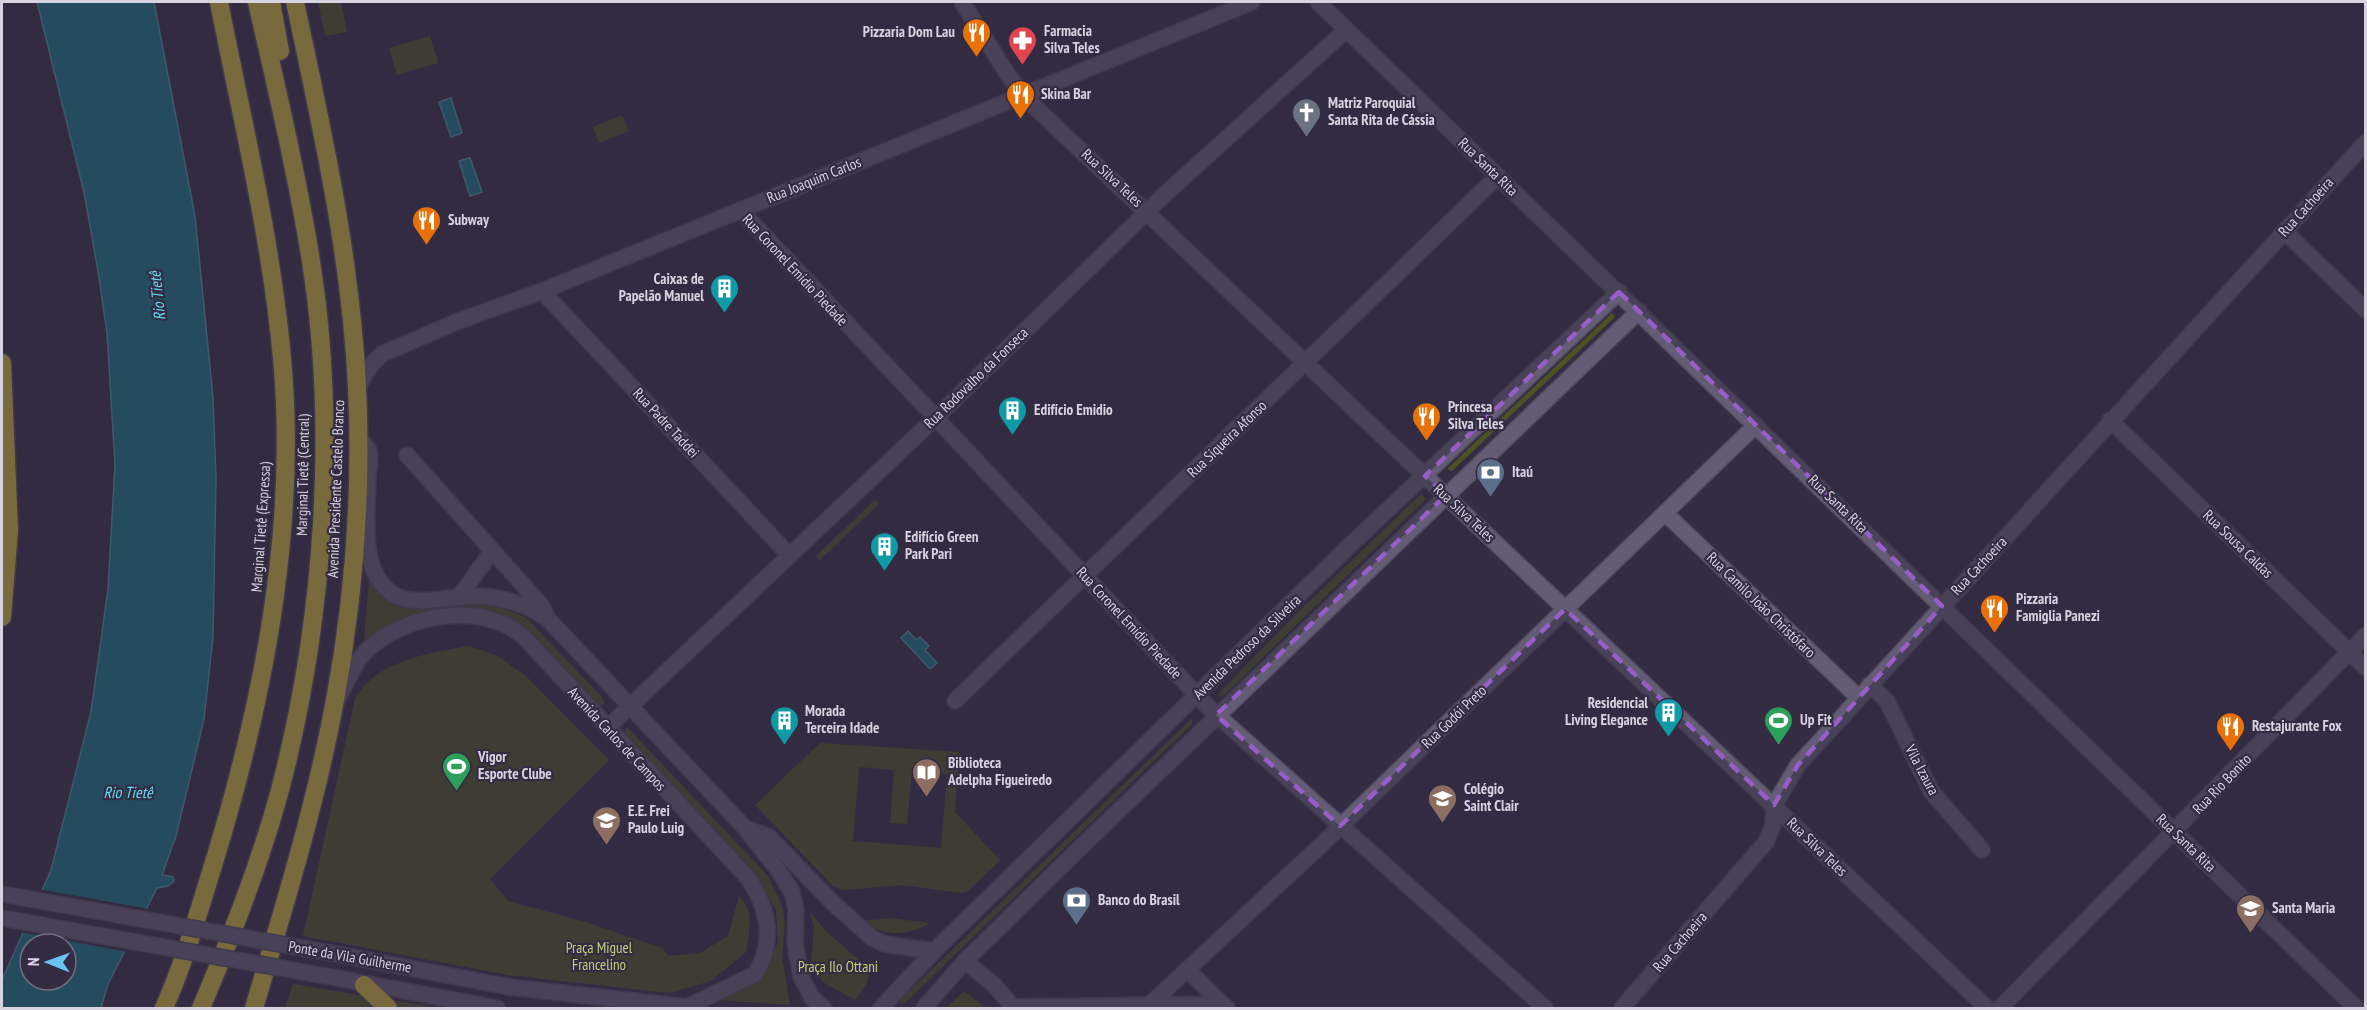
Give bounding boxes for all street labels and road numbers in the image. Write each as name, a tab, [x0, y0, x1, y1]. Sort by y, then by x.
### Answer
street label: Rua Santa Rita	[1454, 133, 1522, 200]
street label: Rua Silva Teles	[1078, 144, 1147, 211]
street label: Rua Joaquim Carlos	[764, 152, 864, 207]
street label: Rua Cachoeira	[2274, 173, 2337, 240]
street label: Rua Coronel Emídio Piedade	[739, 210, 852, 330]
street label: Rua Rodovalho da Fonseca	[919, 323, 1032, 432]
street label: Rua Padre Taddei	[629, 384, 704, 462]
street label: Rua Siqueira Afonso	[1183, 396, 1270, 481]
street label: Avenida Presidente Castelo Branco	[323, 400, 348, 578]
street label: Marginal Tietê (Central)	[292, 413, 313, 536]
street label: Marginal Tietê (Expressa)	[246, 461, 275, 593]
street label: Rua Santa Rita	[1804, 470, 1872, 537]
street label: Rua Silva Teles	[1430, 479, 1499, 546]
street label: Rua Sousa Caldas	[2199, 505, 2277, 582]
street label: Rua Cachoeira	[1947, 532, 2011, 599]
street label: Rua Camilo João Christófaro	[1703, 548, 1820, 662]
street label: Rua Coronel Emídio Piedade	[1073, 563, 1186, 683]
street label: Avenida Pedroso da Silveira	[1189, 590, 1305, 703]
street label: Rua Godói Preto	[1417, 681, 1490, 752]
street label: Avenida Carlos de Campos	[564, 683, 671, 795]
street label: Vila Izaura	[1901, 740, 1944, 798]
street label: Rua Rio Bonito	[2188, 749, 2255, 818]
street label: Rua Santa Rita	[2152, 809, 2220, 876]
street label: Rua Silva Teles	[1783, 813, 1852, 880]
street label: Rua Cachoeira	[1648, 908, 1711, 976]
street label: Ponte da Vila Guilherme	[287, 936, 413, 977]

